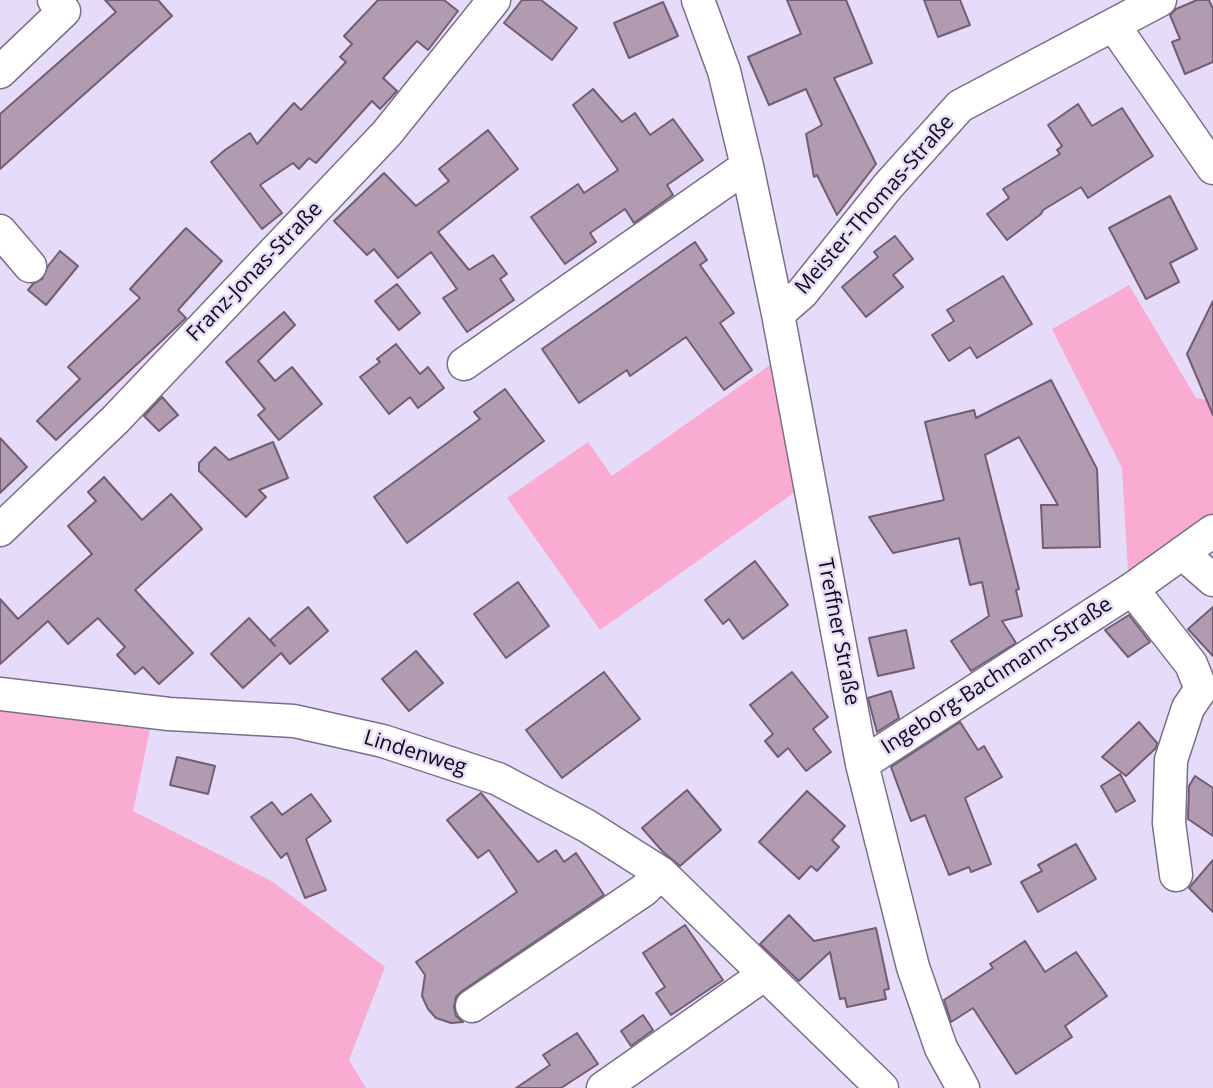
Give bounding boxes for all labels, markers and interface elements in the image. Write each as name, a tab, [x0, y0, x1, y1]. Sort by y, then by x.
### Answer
street label: Meister-Thomas-Straße	[790, 110, 960, 300]
street label: Franz-Jonas-Straße	[182, 197, 328, 347]
street label: Treffner Straße	[811, 557, 865, 707]
street label: Ingeborg-Bachmann-Straße	[877, 592, 1117, 760]
street label: Lindenweg	[361, 725, 469, 781]

